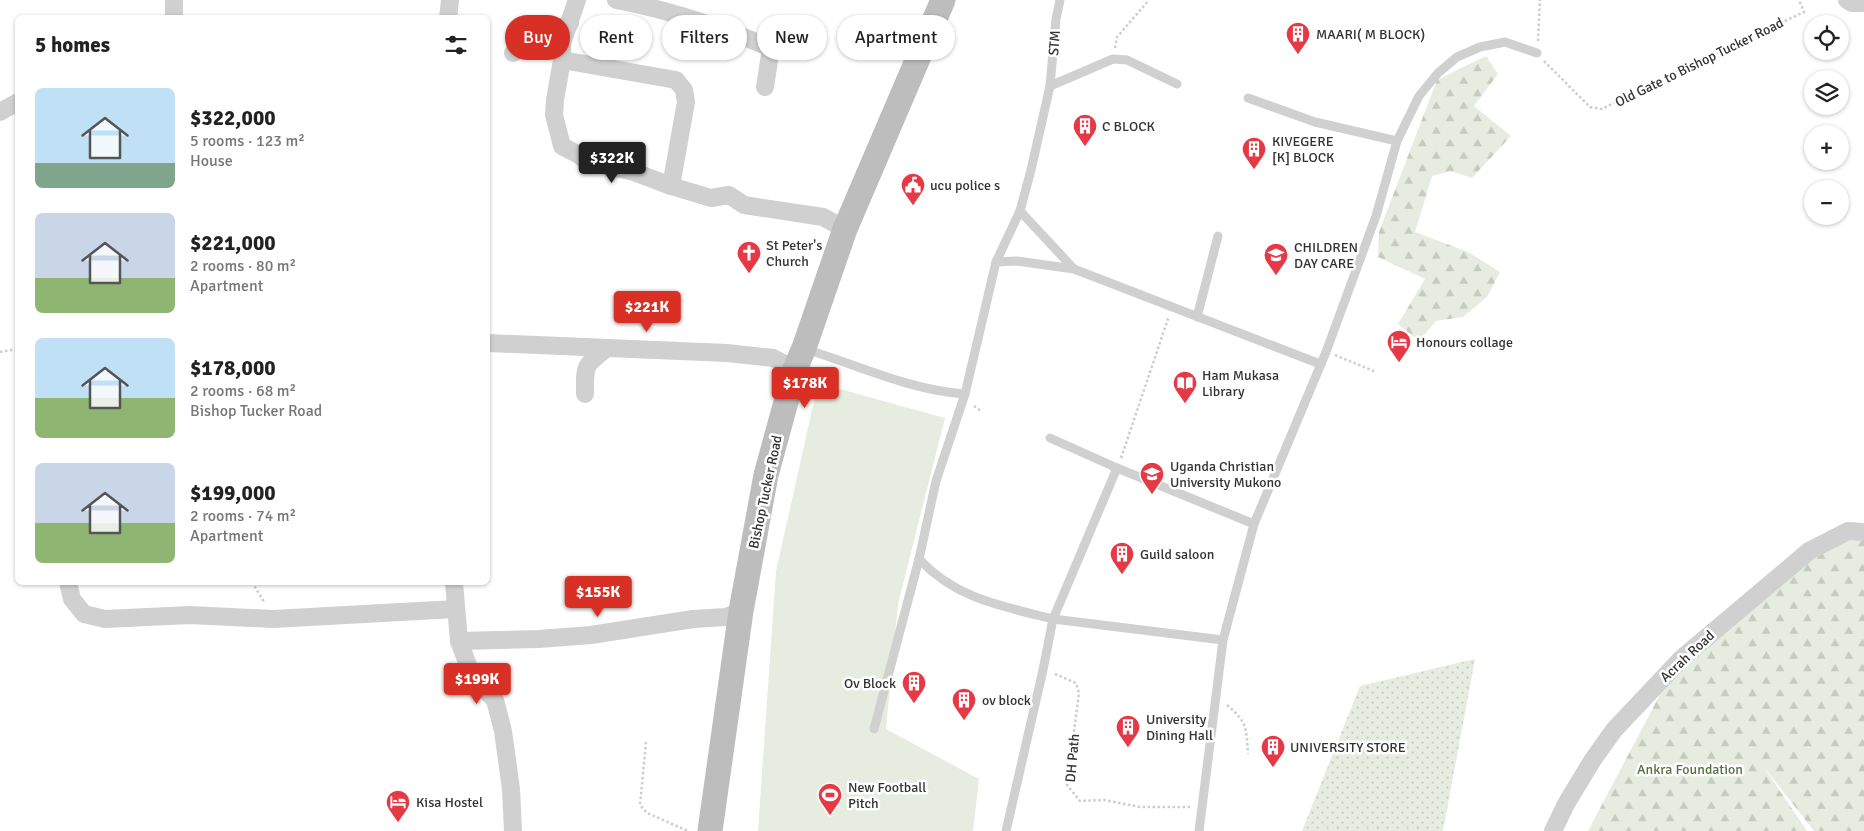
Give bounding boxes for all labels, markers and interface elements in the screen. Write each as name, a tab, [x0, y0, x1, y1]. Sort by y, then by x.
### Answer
street label: Old Gate to Bishop Tucker Road	[1612, 14, 1786, 111]
chip: Buy	[505, 15, 570, 60]
chip: Rent	[580, 15, 652, 60]
chip: Filters	[662, 15, 747, 60]
chip: New	[757, 15, 827, 60]
chip: Apartment	[837, 15, 955, 60]
map controls	[1804, 15, 1849, 225]
button: locate	[1804, 15, 1849, 60]
building icon: MAARI( M BLOCK)	[1285, 21, 1311, 55]
place label: MAARI( M BLOCK)	[1316, 26, 1425, 43]
street label: STM	[1045, 30, 1064, 56]
icon: filters	[442, 31, 470, 59]
text: 5 homes	[35, 32, 110, 58]
button: layers	[1804, 70, 1849, 115]
text: $322,000	[190, 105, 276, 131]
icon: home	[75, 108, 135, 168]
building icon: C BLOCK	[1072, 113, 1098, 147]
place label: C BLOCK	[1102, 118, 1156, 135]
button: +	[1804, 125, 1849, 170]
text: 5 rooms · 123 m²	[190, 131, 305, 151]
place label: KIVEGERE [K] BLOCK	[1272, 133, 1335, 166]
building icon: KIVEGERE [K] BLOCK	[1241, 136, 1267, 170]
pin: $322K	[577, 142, 647, 184]
text: $322K	[590, 148, 634, 168]
text: House	[190, 151, 233, 171]
public building icon: ucu police s	[900, 172, 926, 206]
place label: ucu police s	[930, 177, 1000, 194]
button: −	[1804, 180, 1849, 225]
text: $221,000	[190, 230, 276, 256]
icon: home	[75, 233, 135, 293]
place label: St Peter's Church	[766, 237, 822, 270]
place label: CHILDREN DAY CARE	[1294, 239, 1358, 272]
church icon: St Peter's Church	[736, 240, 762, 274]
school or university icon: CHILDREN DAY CARE	[1263, 242, 1289, 276]
text: 2 rooms · 80 m²	[190, 256, 296, 276]
text: Apartment	[190, 276, 263, 296]
pin: $221K	[612, 290, 682, 333]
text: $221K	[625, 297, 669, 317]
hotel icon: Honours collage	[1386, 329, 1412, 363]
place label: Honours collage	[1416, 334, 1513, 351]
text: $178,000	[190, 355, 276, 381]
icon: home	[75, 358, 135, 418]
pin: $178K	[770, 366, 840, 409]
place label: Ham Mukasa Library	[1202, 367, 1279, 400]
library icon: Ham Mukasa Library	[1172, 370, 1198, 404]
text: $178K	[783, 373, 827, 393]
text: 2 rooms · 68 m²	[190, 381, 296, 401]
text: Bishop Tucker Road	[190, 401, 322, 421]
street label: Bishop Tucker Road	[745, 434, 786, 550]
place label: Uganda Christian University Mukono	[1170, 458, 1281, 491]
school or university icon: Uganda Christian University Mukono	[1139, 461, 1165, 495]
text: $199,000	[190, 480, 276, 506]
icon: home	[75, 483, 135, 543]
text: 2 rooms · 74 m²	[190, 506, 296, 526]
text: Apartment	[190, 526, 263, 546]
building icon: Guild saloon	[1109, 541, 1135, 575]
place label: Guild saloon	[1140, 546, 1214, 563]
pin: $155K	[563, 576, 633, 618]
text: $155K	[576, 582, 620, 602]
street label: Acrah Road	[1657, 627, 1718, 686]
pin: $199K	[442, 662, 512, 705]
text: $199K	[455, 669, 499, 689]
building icon: Ov Block	[901, 670, 927, 704]
place label: Ov Block	[844, 675, 896, 692]
building icon: ov block	[951, 687, 977, 721]
place label: ov block	[982, 692, 1031, 709]
place label: University Dining Hall	[1146, 711, 1213, 744]
building icon: University Dining Hall	[1115, 714, 1141, 748]
street label: DH Path	[1062, 733, 1083, 783]
building icon: UNIVERSITY STORE	[1260, 734, 1286, 768]
place label: UNIVERSITY STORE	[1290, 739, 1406, 756]
park label: Ankra Foundation	[1637, 761, 1743, 778]
place label: New Football Pitch	[848, 779, 926, 812]
sports icon: New Football Pitch	[817, 782, 843, 816]
hotel icon: Kisa Hostel	[385, 789, 411, 823]
place label: Kisa Hostel	[416, 794, 483, 811]

